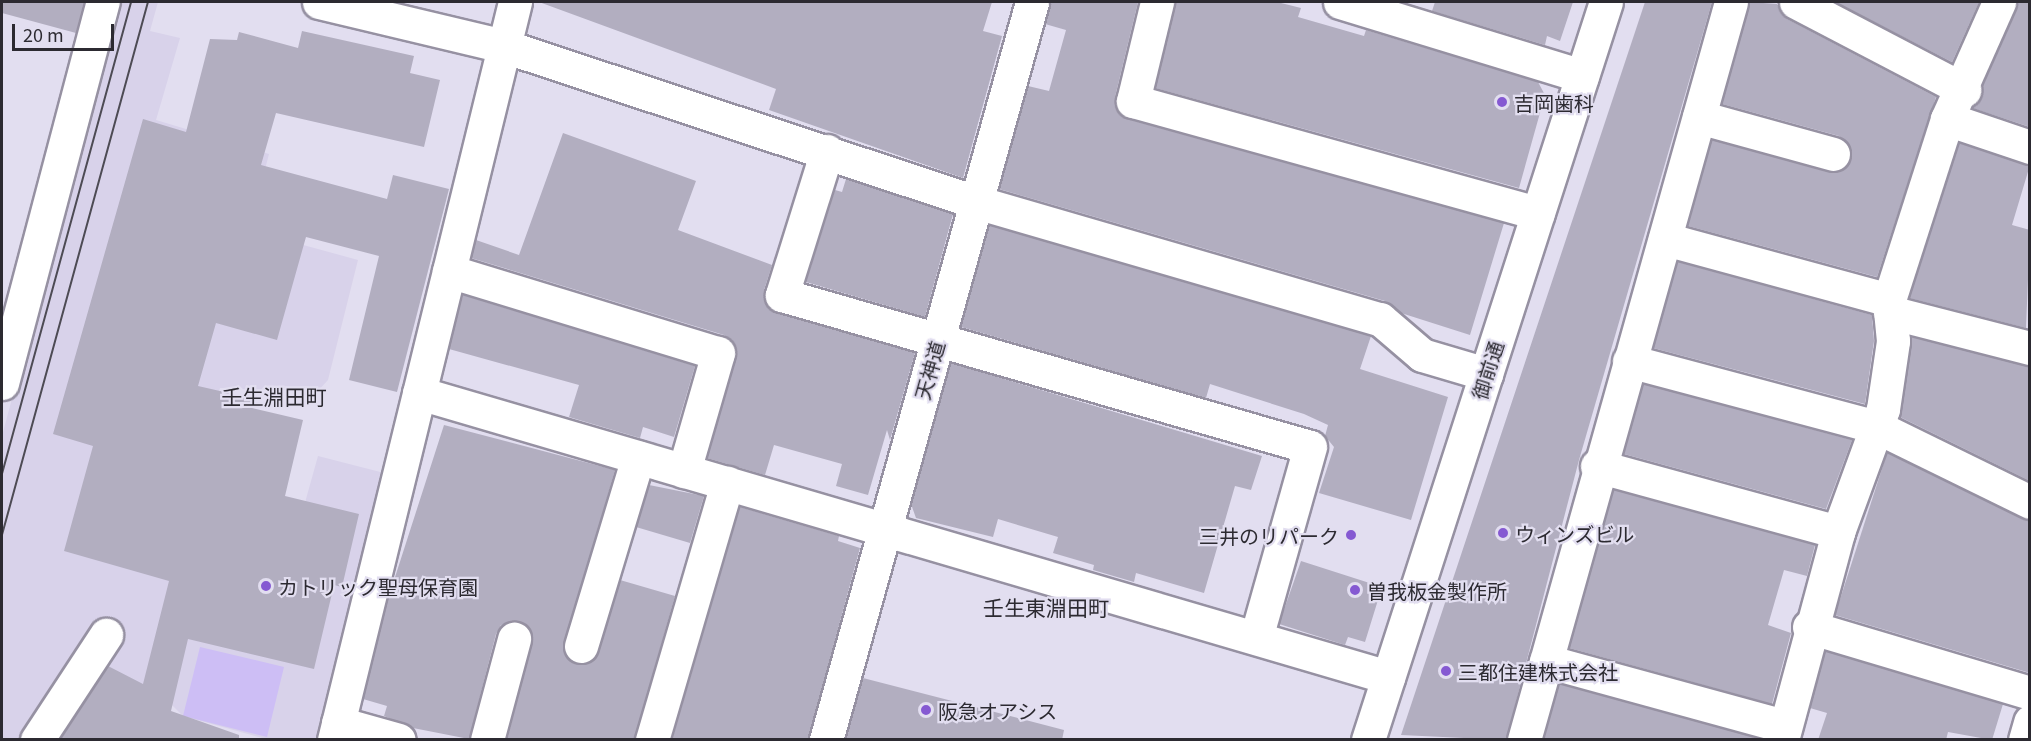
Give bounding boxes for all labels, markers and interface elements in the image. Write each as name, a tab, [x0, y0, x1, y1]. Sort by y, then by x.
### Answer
scale bar	[15, 12, 117, 50]
text: 20 m	[23, 21, 64, 47]
place label: 吉岡歯科	[1514, 90, 1594, 114]
marker: 吉岡歯科	[1495, 95, 1509, 109]
street label: 天神道	[909, 338, 949, 402]
street label: 御前通	[1466, 338, 1508, 402]
district label: 壬生淵田町	[222, 383, 326, 409]
place label: ウィンズビル	[1515, 521, 1635, 545]
place label: 三井のリパーク	[1199, 523, 1339, 547]
marker: ウィンズビル	[1496, 526, 1510, 540]
marker: 三井のリパーク	[1344, 528, 1358, 542]
place label: カトリック聖母保育園	[278, 574, 478, 598]
place label: 曽我板金製作所	[1367, 578, 1507, 602]
marker: カトリック聖母保育園	[259, 579, 273, 593]
marker: 曽我板金製作所	[1348, 583, 1362, 597]
district label: 壬生東淵田町	[983, 594, 1109, 620]
place label: 三都住建株式会社	[1458, 659, 1618, 683]
marker: 三都住建株式会社	[1439, 664, 1453, 678]
place label: 阪急オアシス	[938, 698, 1058, 722]
marker: 阪急オアシス	[919, 703, 933, 717]

